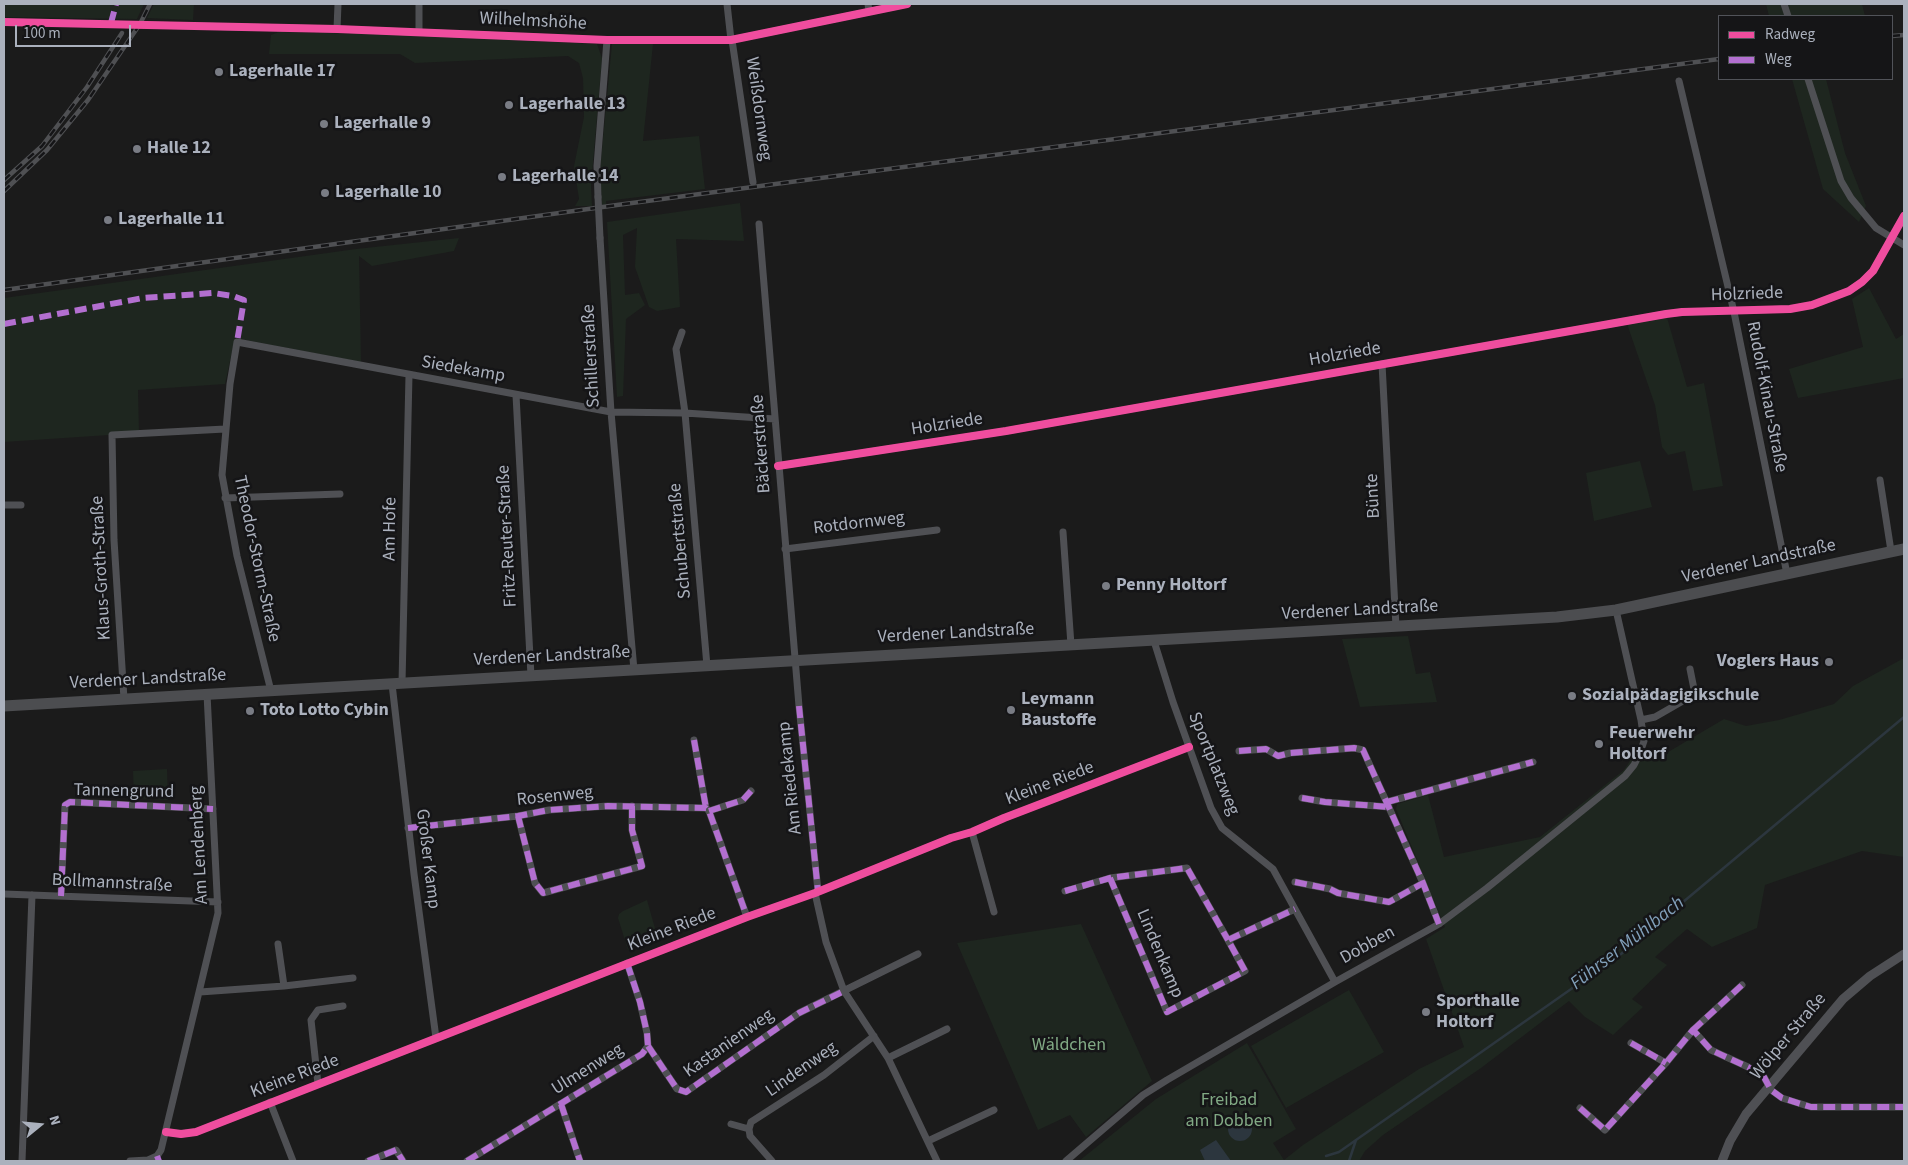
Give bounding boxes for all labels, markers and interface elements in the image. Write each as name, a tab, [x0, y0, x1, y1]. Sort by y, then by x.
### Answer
street label: Wilhelmshöhe	[479, 8, 587, 36]
scale bar	[18, 15, 134, 47]
legend	[1718, 15, 1893, 80]
text: 100 m	[23, 23, 61, 44]
text: Radweg	[1765, 24, 1815, 45]
text: Weg	[1765, 49, 1792, 70]
street label: Weißdornweg	[740, 56, 776, 162]
place label: Lagerhalle 17	[229, 61, 336, 83]
marker: Lagerhalle 17	[213, 66, 225, 78]
place label: Lagerhalle 13	[519, 94, 626, 116]
marker: Lagerhalle 13	[503, 99, 515, 111]
place label: Lagerhalle 9	[334, 113, 431, 135]
marker: Lagerhalle 9	[318, 118, 330, 130]
place label: Halle 12	[147, 138, 211, 160]
marker: Halle 12	[131, 143, 143, 155]
place label: Lagerhalle 14	[512, 166, 619, 188]
marker: Lagerhalle 14	[496, 171, 508, 183]
place label: Lagerhalle 10	[335, 182, 442, 204]
marker: Lagerhalle 10	[319, 187, 331, 199]
place label: Lagerhalle 11	[118, 209, 225, 231]
marker: Lagerhalle 11	[102, 214, 114, 226]
street label: Holzriede	[1711, 283, 1783, 307]
street label: Schillerstraße	[578, 304, 606, 408]
street label: Rudolf-Kinau-Straße	[1741, 320, 1791, 474]
street label: Holzriede	[1308, 338, 1382, 372]
street label: Siedekamp	[419, 352, 507, 388]
street label: Bäckerstraße	[748, 394, 776, 494]
street label: Holzriede	[910, 409, 984, 441]
street label: Fritz-Reuter-Straße	[493, 464, 523, 608]
street label: Bünte	[1362, 473, 1386, 519]
street label: Theodor-Storm-Straße	[228, 474, 284, 644]
street label: Schubertstraße	[665, 482, 697, 600]
street label: Klaus-Groth-Straße	[87, 495, 117, 641]
street label: Am Hofe	[380, 497, 402, 561]
street label: Rotdornweg	[812, 508, 906, 540]
street label: Verdener Landstraße	[1680, 535, 1838, 589]
place label: Penny Holtorf	[1116, 575, 1226, 597]
marker: Penny Holtorf	[1100, 580, 1112, 592]
street label: Verdener Landstraße	[1281, 596, 1439, 626]
street label: Verdener Landstraße	[877, 619, 1035, 649]
street label: Verdener Landstraße	[473, 642, 631, 672]
place label: Voglers Haus	[1717, 651, 1819, 673]
marker: Voglers Haus	[1823, 656, 1835, 668]
street label: Verdener Landstraße	[69, 665, 227, 695]
place label: Sozialpädagigikschule	[1582, 685, 1759, 707]
place label: Leymann Baustoffe	[1021, 689, 1097, 732]
marker: Sozialpädagigikschule	[1566, 690, 1578, 702]
place label: Toto Lotto Cybin	[260, 700, 389, 722]
marker: Leymann Baustoffe	[1005, 704, 1017, 716]
marker: Toto Lotto Cybin	[244, 705, 256, 717]
street label: Sportplatzweg	[1182, 709, 1244, 819]
street label: Am Riedekamp	[774, 720, 808, 836]
place label: Feuerwehr Holtorf	[1609, 723, 1695, 766]
marker: Feuerwehr Holtorf	[1593, 738, 1605, 750]
street label: Kleine Riede	[1003, 757, 1097, 811]
street label: Tannengrund	[73, 780, 175, 804]
street label: Rosenweg	[516, 782, 594, 812]
street label: Am Lendenberg	[186, 785, 214, 905]
street label: Großer Kamp	[410, 808, 444, 910]
street label: Bollmannstraße	[51, 870, 173, 898]
water label: Führser Mühlbach	[1566, 892, 1690, 996]
street label: Kleine Riede	[625, 903, 719, 957]
street label: Lindenkamp	[1131, 906, 1187, 1002]
street label: Dobben	[1337, 922, 1399, 970]
street label: Wölper Straße	[1746, 989, 1832, 1085]
place label: Sporthalle Holtorf	[1436, 991, 1520, 1034]
street label: Kastanienweg	[680, 1005, 778, 1083]
marker: Sporthalle Holtorf	[1420, 1006, 1432, 1018]
park label: Wäldchen	[1032, 1035, 1106, 1057]
street label: Lindenweg	[762, 1037, 842, 1103]
street label: Ulmenweg	[548, 1039, 628, 1101]
street label: Kleine Riede	[248, 1050, 342, 1104]
park label: Freibad am Dobben	[1185, 1090, 1273, 1132]
north arrow	[15, 1100, 65, 1150]
text: N	[43, 1113, 65, 1128]

